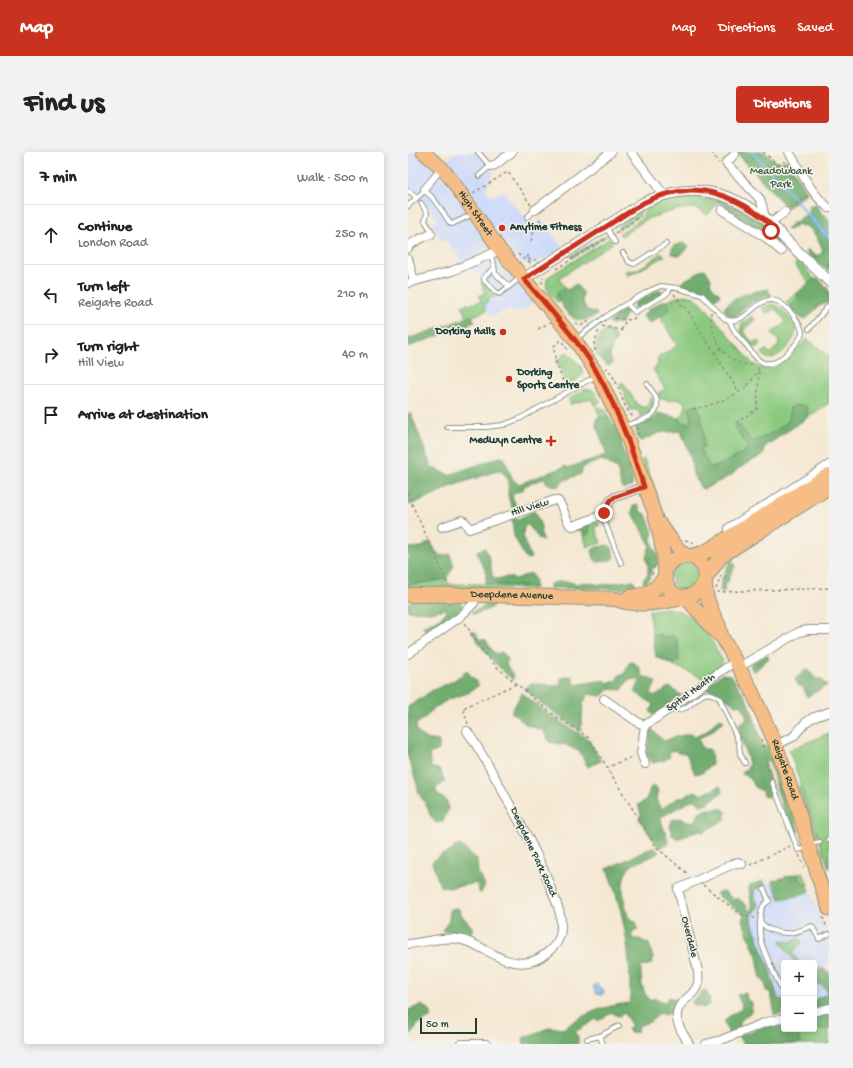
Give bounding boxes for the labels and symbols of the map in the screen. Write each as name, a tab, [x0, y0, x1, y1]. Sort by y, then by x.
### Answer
park label: Meadowbank Park	[750, 166, 813, 191]
street label: High Street	[455, 188, 496, 240]
place label: Anytime Fitness	[509, 221, 583, 234]
route start	[762, 222, 780, 240]
marker: Anytime Fitness	[497, 223, 507, 233]
place label: Dorking Halls	[435, 326, 496, 339]
marker: Dorking Halls	[498, 327, 508, 337]
place label: Dorking Sports Centre	[516, 367, 581, 392]
marker: Dorking Sports Centre	[504, 374, 514, 384]
place label: Medwyn Centre	[470, 434, 543, 447]
marker: Medwyn Centre	[545, 435, 557, 447]
street label: Hill View	[510, 496, 551, 519]
route end	[595, 504, 613, 522]
street label: Deepdene Avenue	[470, 589, 554, 603]
street label: Spital Heath	[664, 671, 718, 715]
street label: Reigate Road	[768, 738, 801, 803]
street label: Deepdene Park Road	[507, 805, 560, 900]
street label: Overdale	[678, 915, 700, 959]
scale bar	[420, 1016, 477, 1035]

